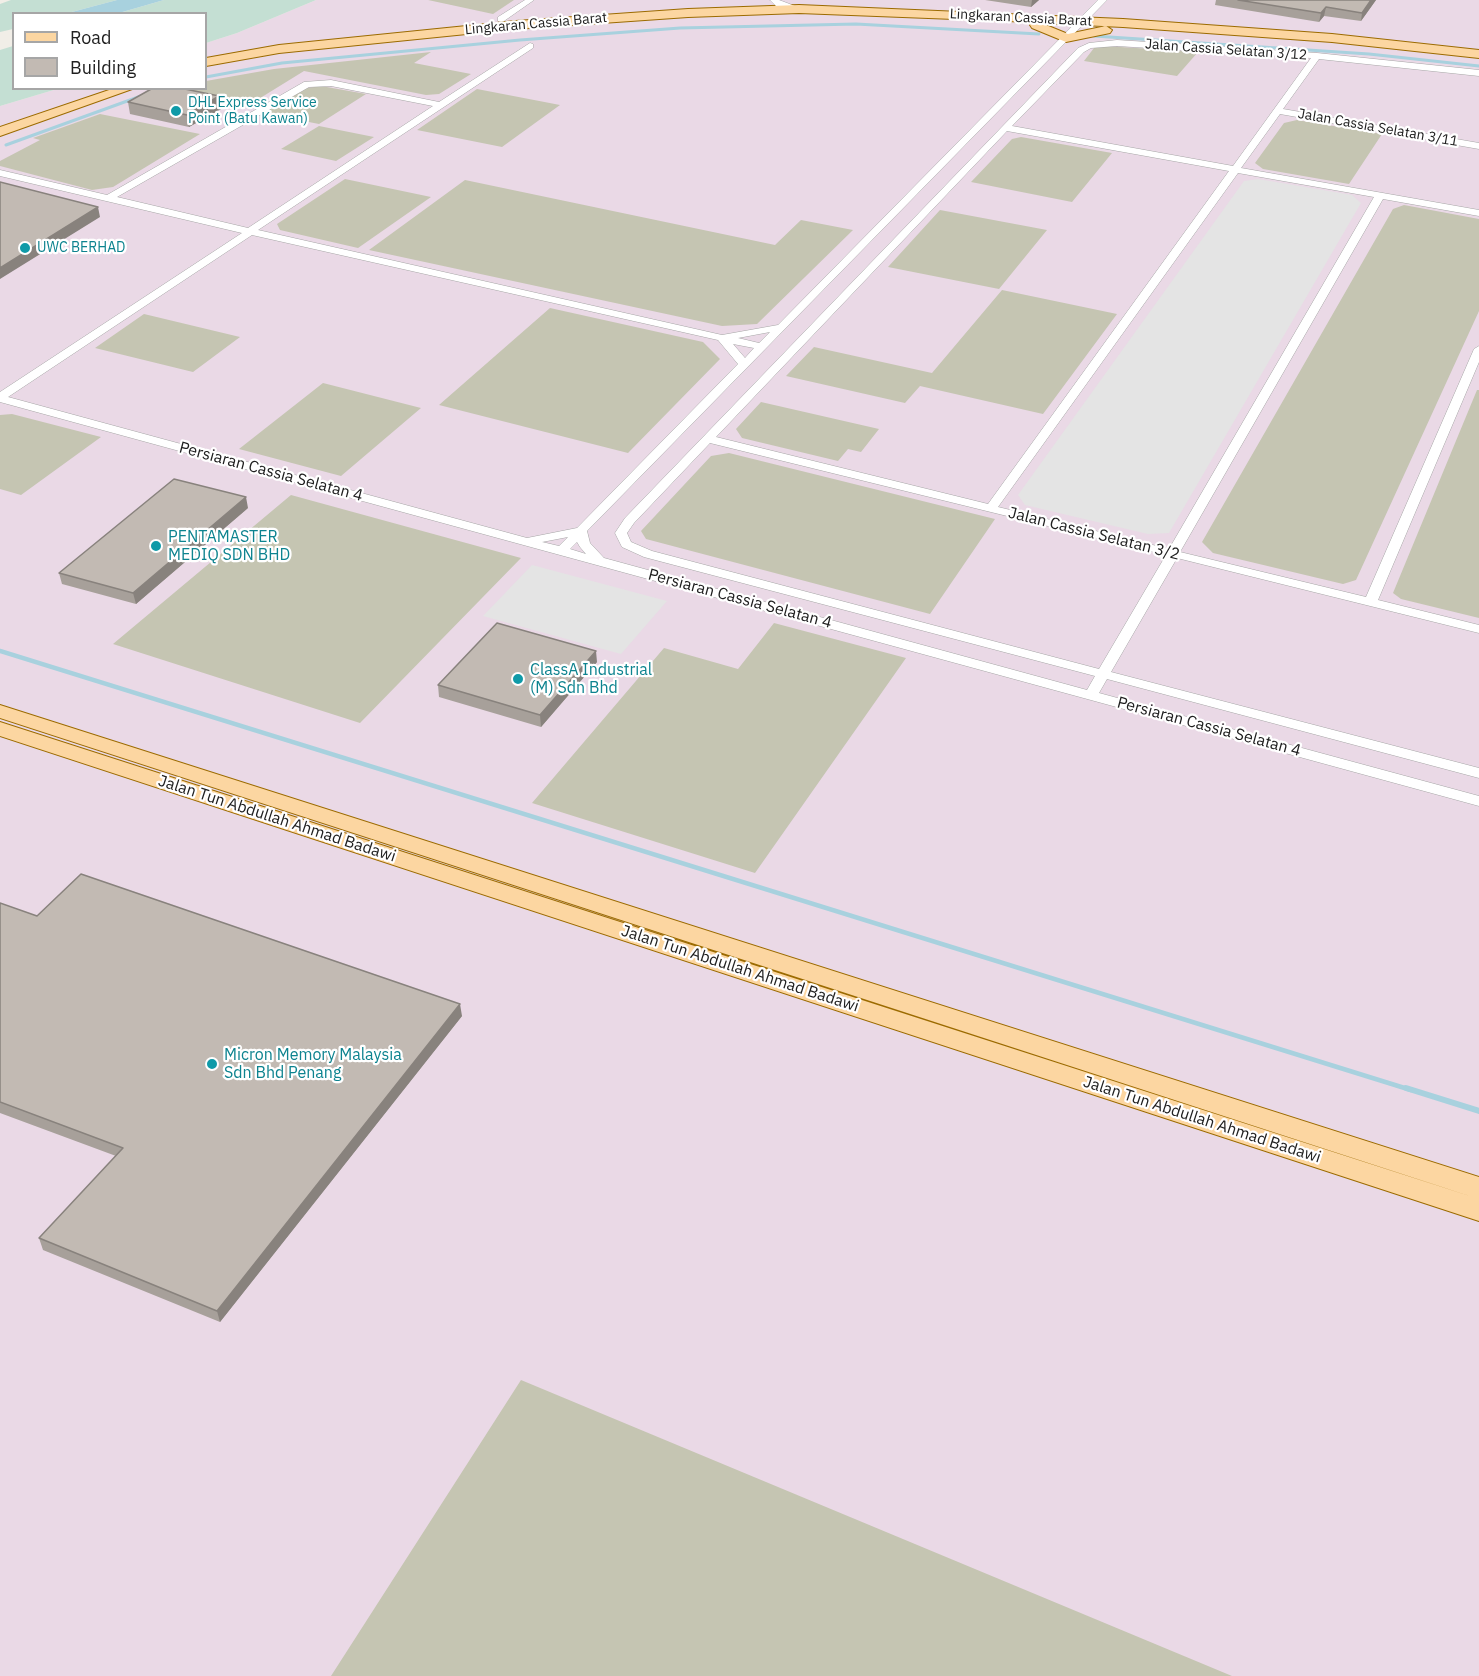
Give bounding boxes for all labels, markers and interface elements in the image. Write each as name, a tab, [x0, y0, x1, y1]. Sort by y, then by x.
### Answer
street label: Lingkaran Cassia Barat	[949, 6, 1093, 30]
street label: Lingkaran Cassia Barat	[464, 9, 608, 39]
legend	[12, 12, 207, 90]
text: Road	[70, 26, 111, 49]
street label: Jalan Cassia Selatan 3/12	[1144, 36, 1308, 64]
text: Building	[70, 56, 136, 79]
place label: DHL Express Service Point (Batu Kawan)	[188, 95, 317, 128]
marker: DHL Express Service Point (Batu Kawan)	[169, 104, 183, 118]
street label: Jalan Cassia Selatan 3/11	[1297, 106, 1459, 150]
place label: UWC BERHAD	[37, 240, 125, 256]
marker: UWC BERHAD	[18, 241, 32, 255]
street label: Persiaran Cassia Selatan 4	[177, 438, 365, 506]
street label: Jalan Cassia Selatan 3/2	[1006, 503, 1182, 565]
place label: PENTAMASTER MEDIQ SDN BHD	[168, 527, 290, 565]
marker: PENTAMASTER MEDIQ SDN BHD	[149, 539, 163, 553]
street label: Persiaran Cassia Selatan 4	[646, 565, 834, 633]
place label: ClassA Industrial (M) Sdn Bhd	[530, 660, 652, 698]
marker: ClassA Industrial (M) Sdn Bhd	[511, 672, 525, 686]
street label: Persiaran Cassia Selatan 4	[1115, 693, 1303, 761]
street label: Jalan Tun Abdullah Ahmad Badawi	[156, 771, 398, 867]
street label: Jalan Tun Abdullah Ahmad Badawi	[619, 921, 861, 1017]
place label: Micron Memory Malaysia Sdn Bhd Penang	[224, 1045, 402, 1083]
marker: Micron Memory Malaysia Sdn Bhd Penang	[205, 1057, 219, 1071]
street label: Jalan Tun Abdullah Ahmad Badawi	[1081, 1072, 1323, 1168]

